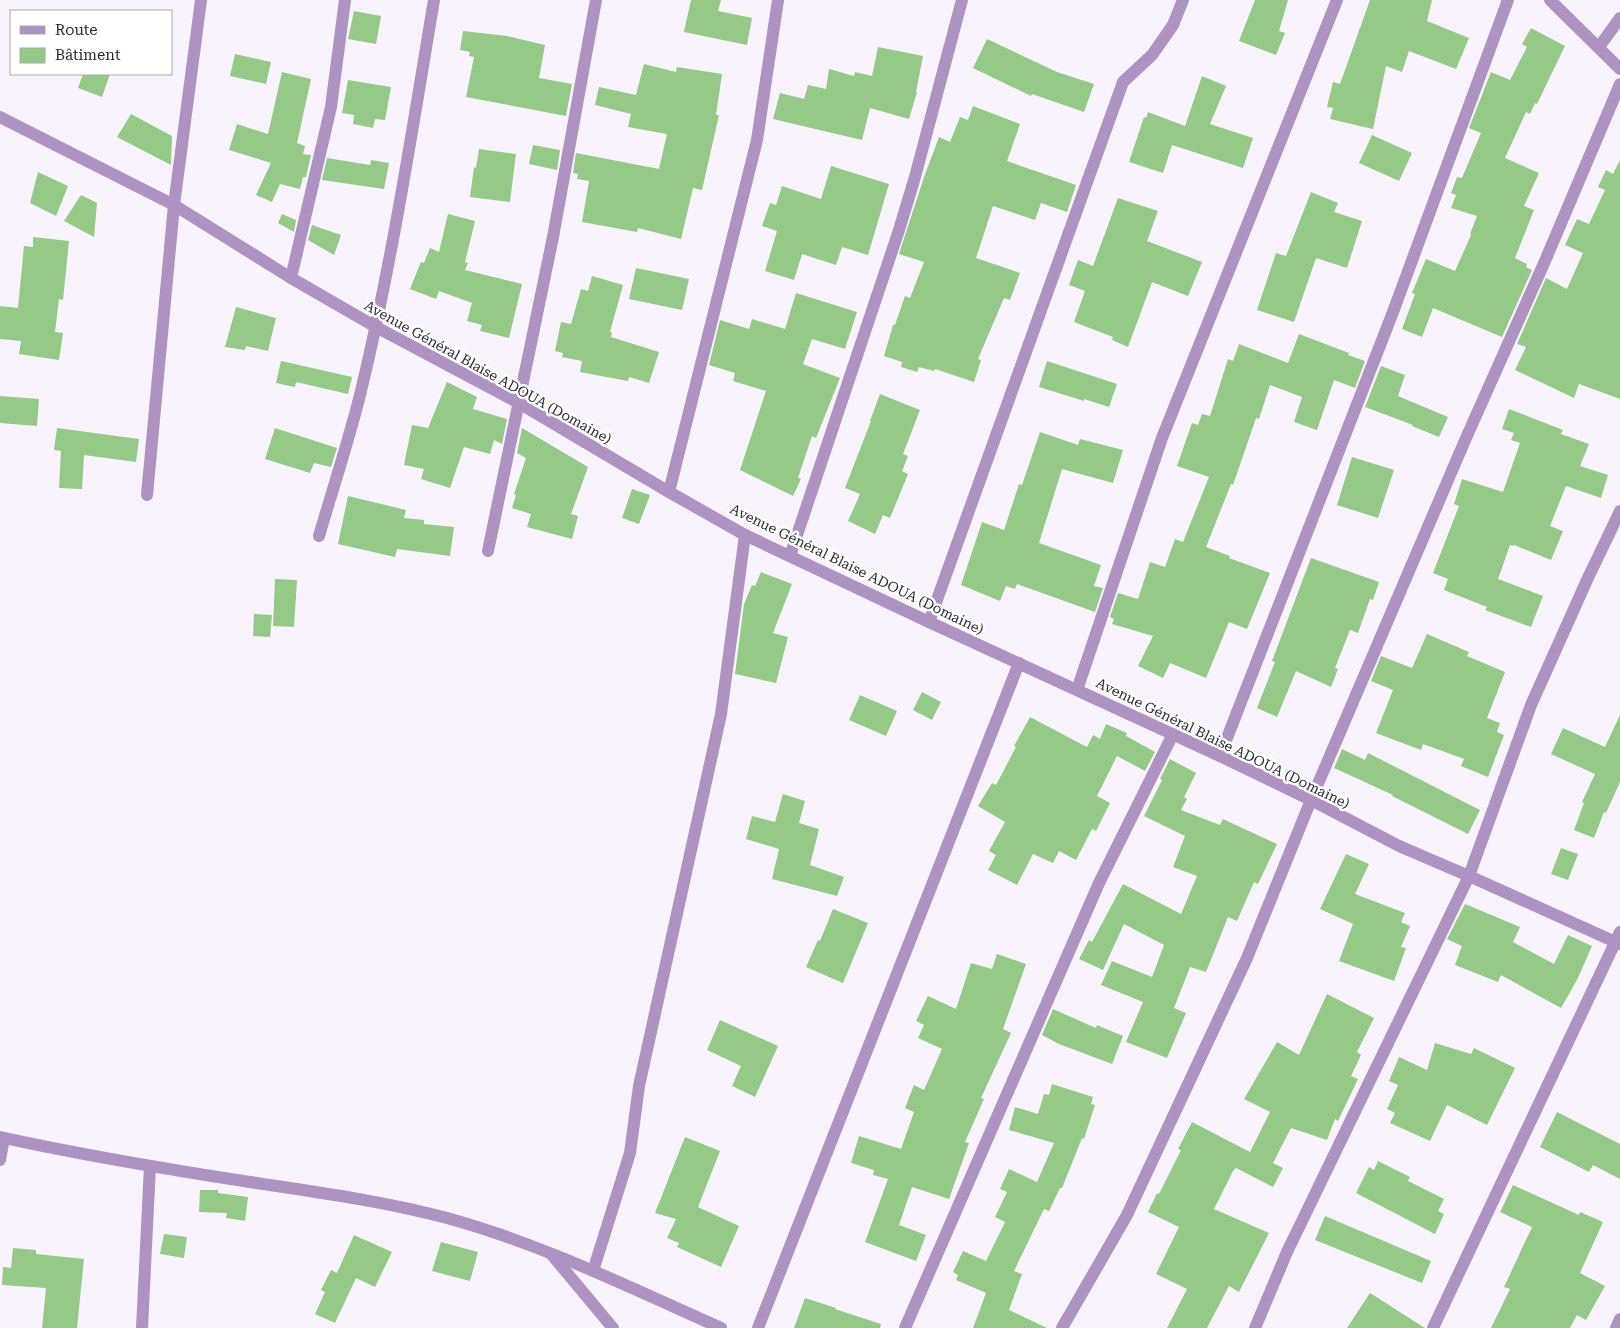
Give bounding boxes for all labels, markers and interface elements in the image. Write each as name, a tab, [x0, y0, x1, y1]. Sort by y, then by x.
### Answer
legend	[10, 10, 172, 75]
text: Route	[55, 21, 97, 39]
text: Bâtiment	[55, 46, 121, 64]
street label: Avenue Général Blaise ADOUA (Domaine)	[362, 297, 614, 447]
street label: Avenue Général Blaise ADOUA (Domaine)	[728, 500, 986, 638]
street label: Avenue Général Blaise ADOUA (Domaine)	[1094, 674, 1352, 812]

